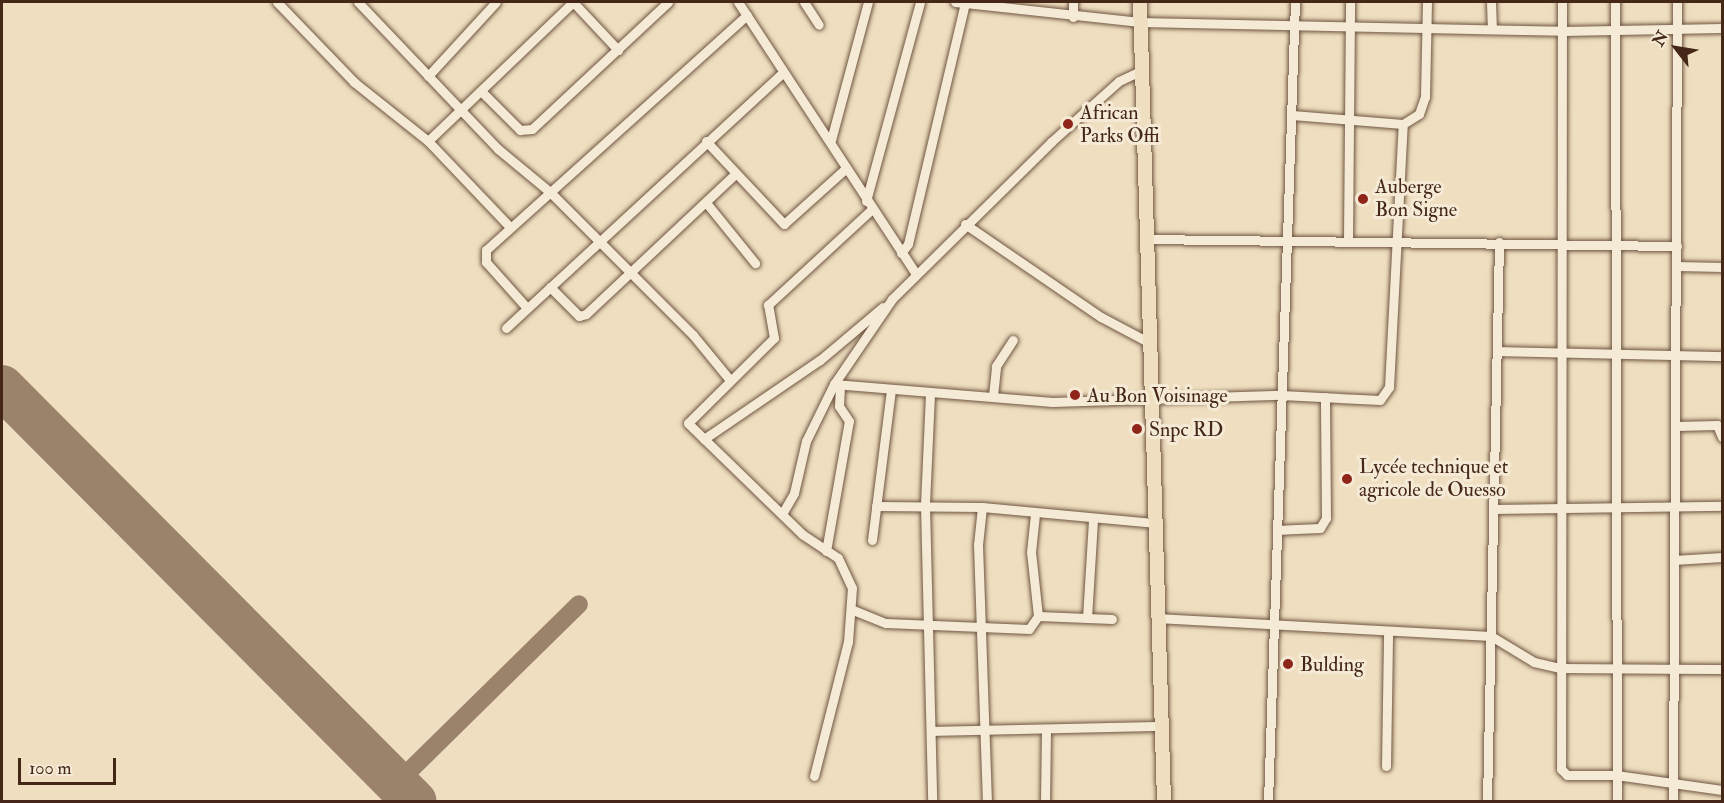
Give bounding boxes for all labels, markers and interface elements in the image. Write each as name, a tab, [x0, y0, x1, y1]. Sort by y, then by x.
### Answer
north arrow	[1646, 18, 1706, 78]
text: N	[1648, 27, 1673, 50]
place label: African Parks Offi	[1080, 100, 1160, 147]
marker: African Parks Offi	[1061, 117, 1075, 131]
place label: Auberge Bon Signe	[1375, 175, 1457, 222]
marker: Auberge Bon Signe	[1356, 192, 1370, 206]
place label: Au Bon Voisinage	[1087, 383, 1228, 407]
marker: Au Bon Voisinage	[1068, 388, 1082, 402]
place label: Snpc RD	[1149, 417, 1223, 441]
marker: Snpc RD	[1130, 422, 1144, 436]
place label: Lycée technique et agricole de Ouesso	[1359, 455, 1508, 502]
marker: Lycée technique et agricole de Ouesso	[1340, 472, 1354, 486]
place label: Bulding	[1300, 652, 1364, 676]
marker: Bulding	[1281, 657, 1295, 671]
scale bar	[21, 746, 118, 784]
text: 100 m	[29, 757, 72, 780]

